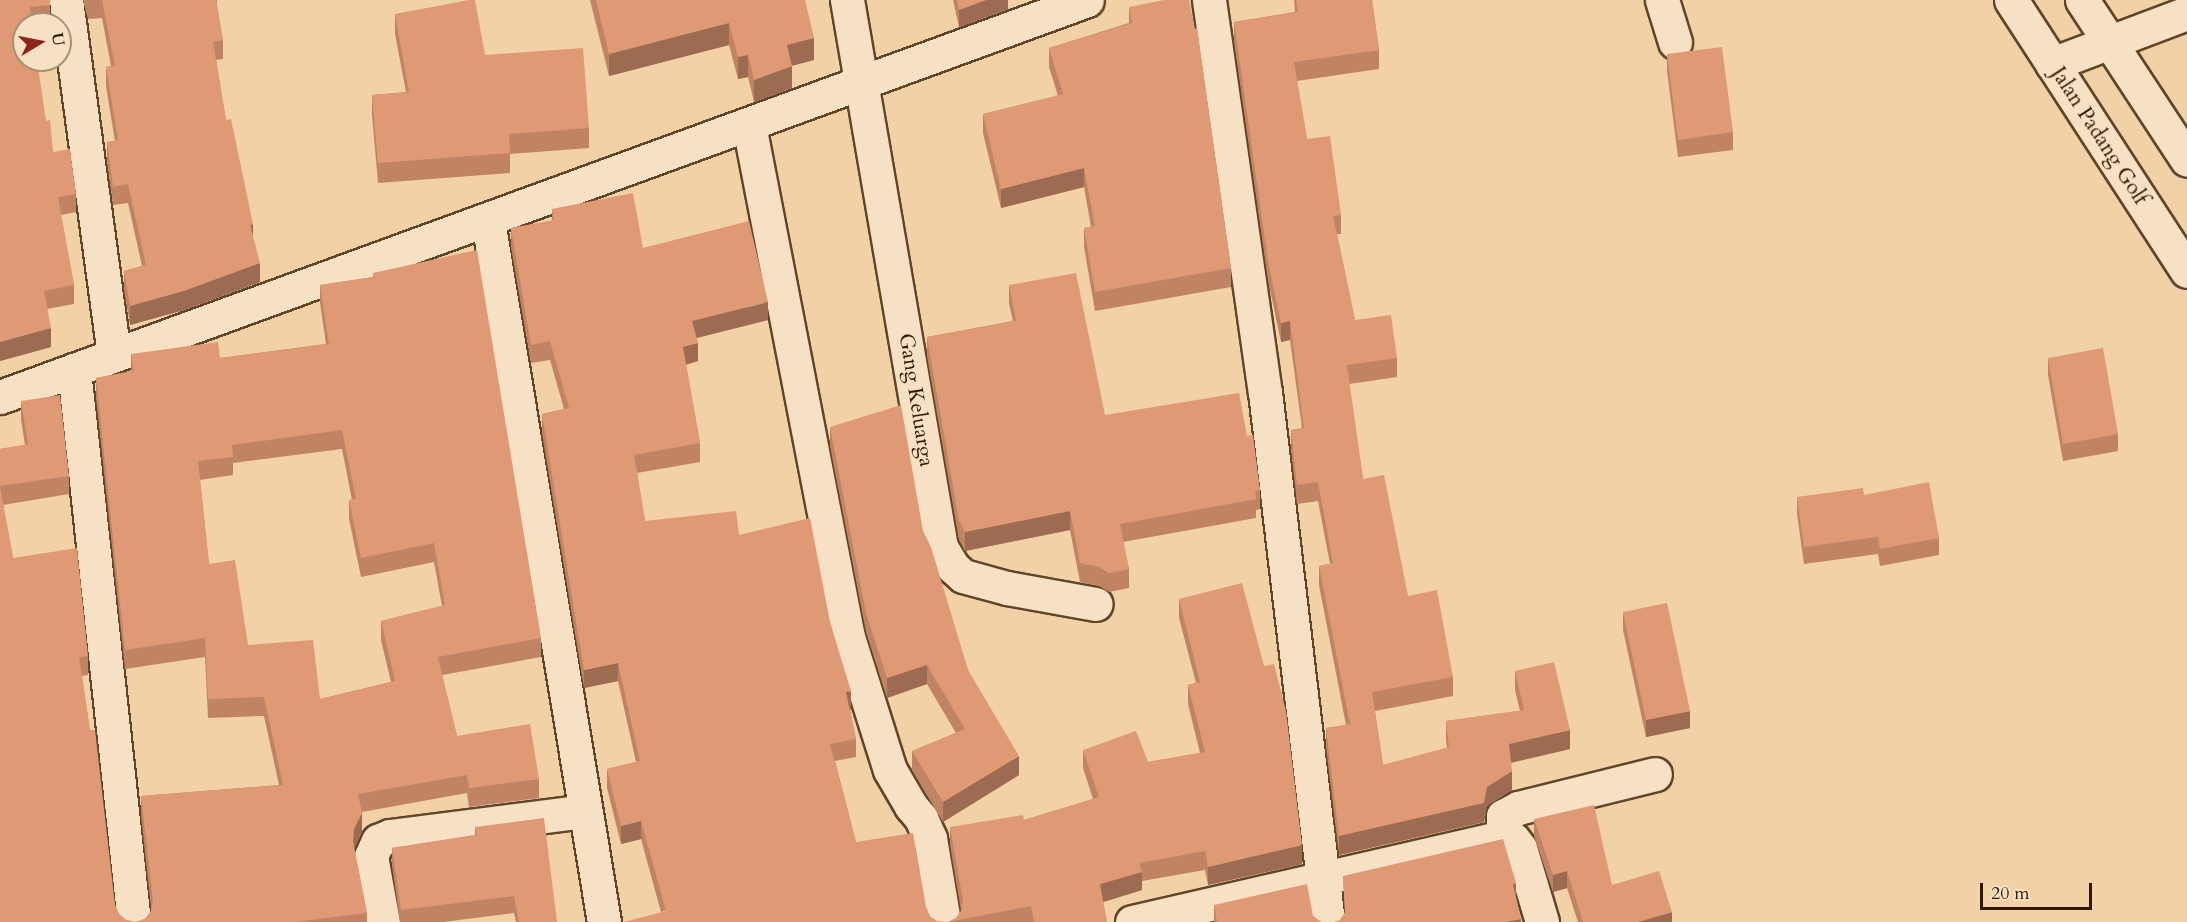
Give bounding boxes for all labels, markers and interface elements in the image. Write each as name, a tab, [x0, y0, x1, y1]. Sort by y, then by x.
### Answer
north arrow	[12, 12, 72, 72]
text: U	[46, 31, 70, 48]
street label: Jalan Padang Golf	[2045, 62, 2153, 210]
street label: Gang Keluarga	[893, 332, 939, 468]
scale bar	[1983, 871, 2096, 909]
text: 20 m	[1991, 881, 2030, 906]

